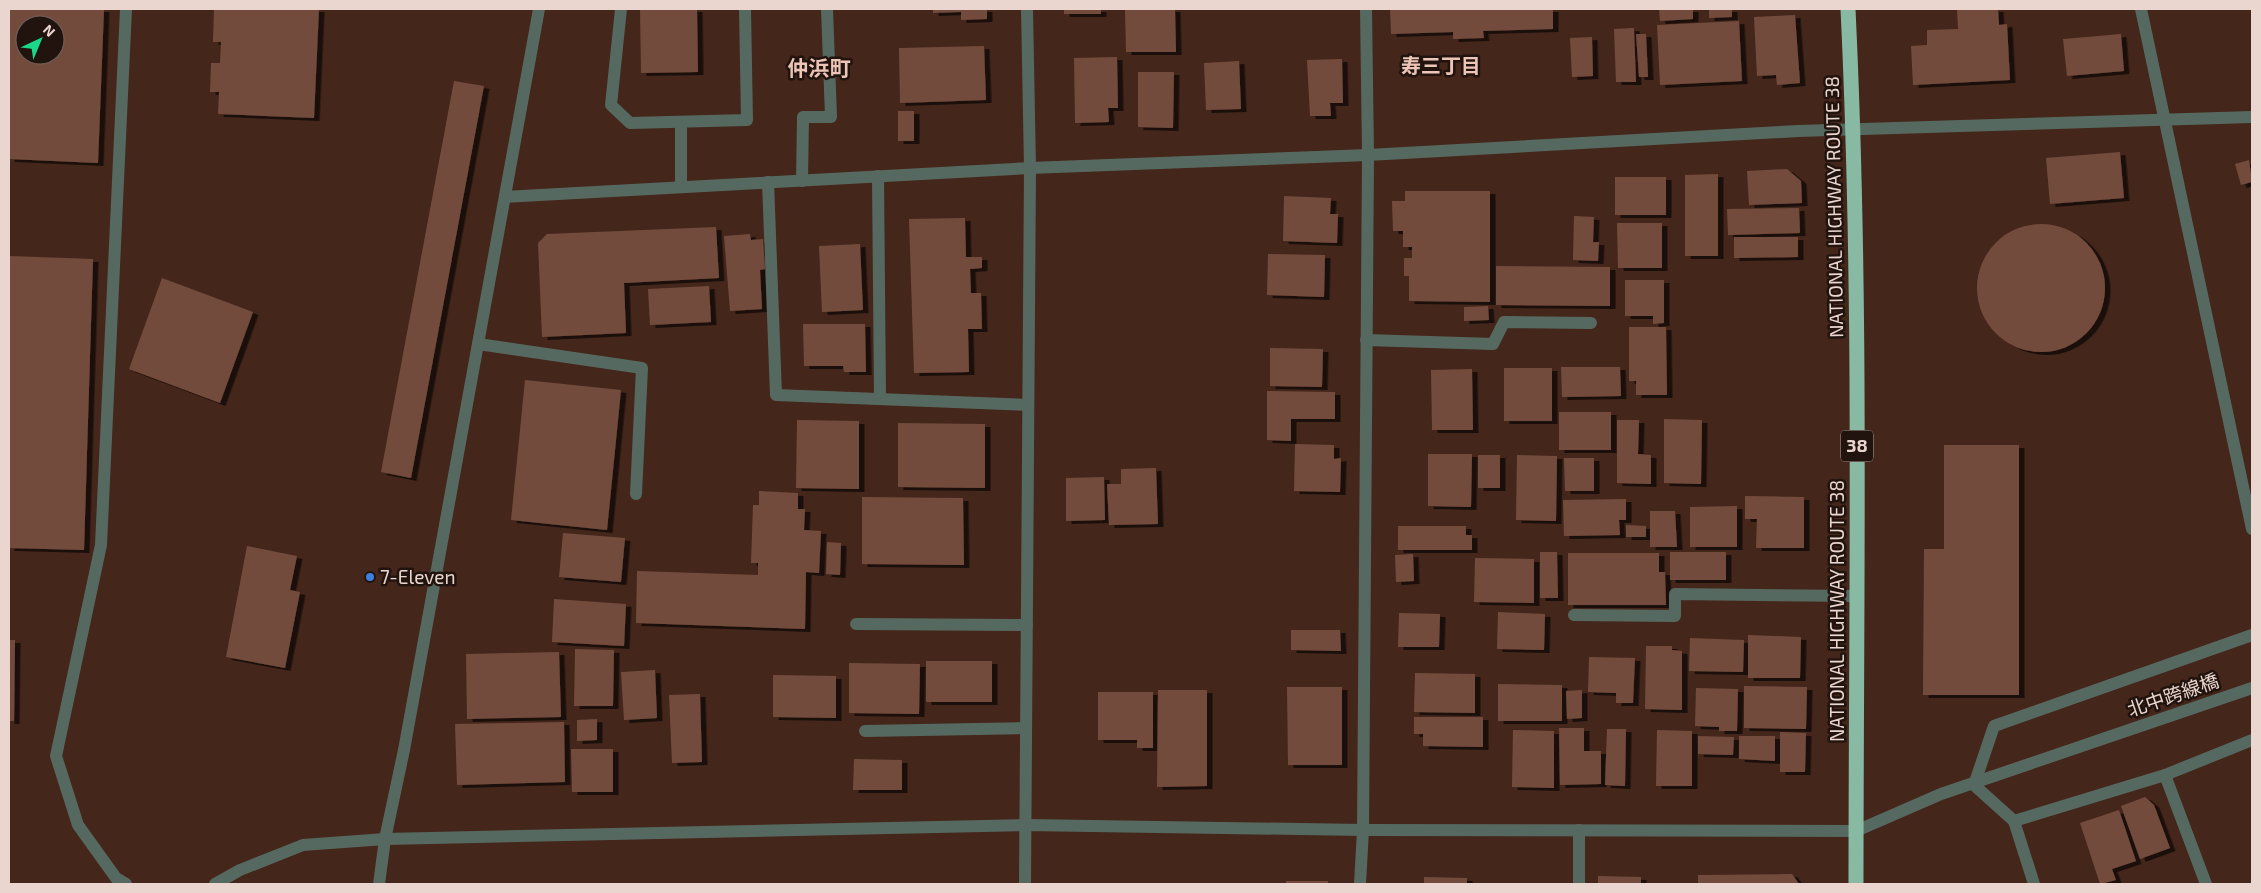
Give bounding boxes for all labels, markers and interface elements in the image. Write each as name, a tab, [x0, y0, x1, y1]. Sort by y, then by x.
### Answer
north arrow	[15, 15, 65, 65]
text: N	[40, 21, 59, 40]
district label: 寿三丁目	[1401, 53, 1481, 77]
district label: 仲浜町	[788, 55, 851, 80]
street label: NATIONAL HIGHWAY ROUTE 38	[1820, 76, 1847, 338]
road number: 38	[1841, 431, 1873, 462]
street label: NATIONAL HIGHWAY ROUTE 38	[1825, 480, 1848, 742]
place label: 7-Eleven	[380, 565, 456, 588]
marker: 7-Eleven	[364, 571, 376, 583]
street label: 北中跨線橋	[2124, 668, 2222, 721]

